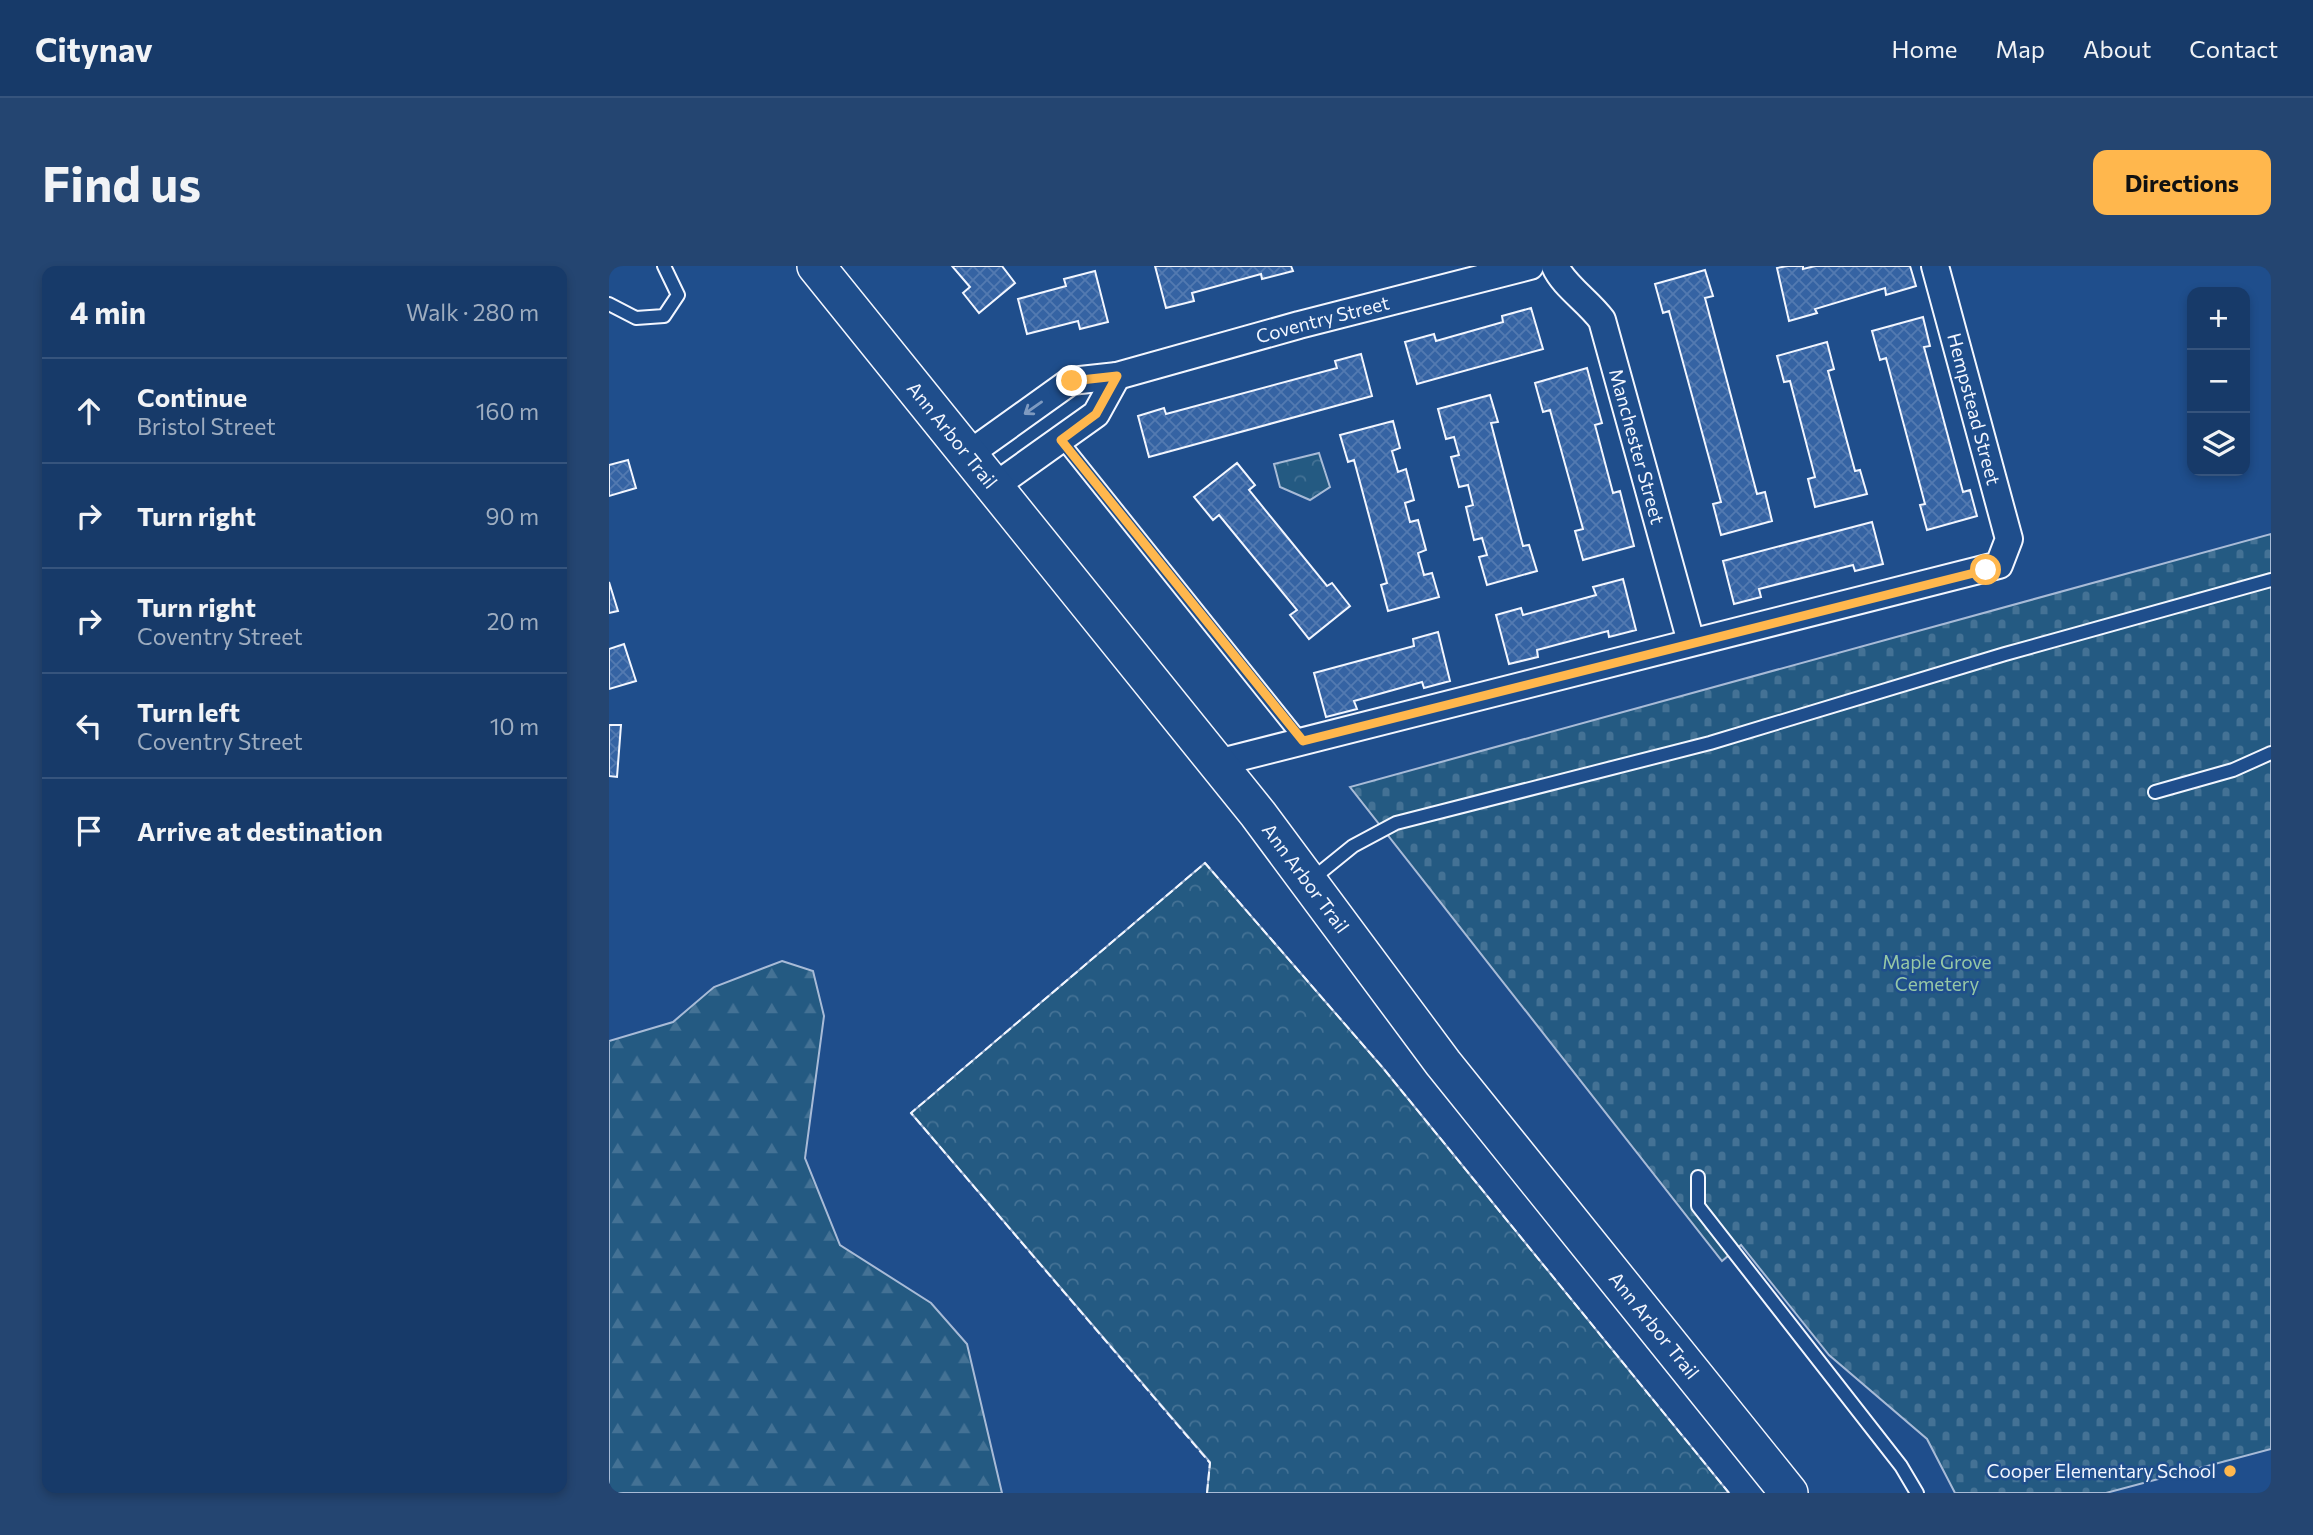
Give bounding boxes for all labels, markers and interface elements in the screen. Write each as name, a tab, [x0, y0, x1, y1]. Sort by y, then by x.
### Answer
text: Citynav	[35, 28, 153, 69]
text: Home	[1892, 34, 1958, 63]
text: Map	[1996, 34, 2045, 63]
text: About	[2083, 34, 2151, 63]
text: Contact	[2189, 34, 2278, 63]
button: Directions	[2093, 150, 2271, 215]
text: Find us	[42, 152, 201, 212]
map controls	[2187, 287, 2250, 476]
button: +	[2187, 287, 2250, 350]
street label: Coventry Street	[1253, 290, 1392, 348]
text: 4 min	[70, 293, 146, 330]
text: Walk · 280 m	[406, 298, 539, 326]
street label: Hempstead Street	[1943, 330, 2006, 488]
button: −	[2187, 350, 2250, 413]
route end	[1056, 365, 1087, 396]
street label: Manchester Street	[1605, 366, 1670, 527]
street label: Ann Arbor Trail	[903, 376, 1003, 493]
text: Continue	[137, 381, 247, 412]
icon: ahead	[70, 392, 108, 430]
text: 160 m	[476, 397, 539, 425]
one-way arrow	[1024, 401, 1043, 415]
text: Bristol Street	[137, 412, 276, 440]
button: layers	[2187, 413, 2250, 476]
icon: right	[70, 497, 108, 535]
text: Turn right	[137, 500, 256, 531]
text: 90 m	[486, 502, 539, 530]
route start	[1970, 554, 2001, 585]
text: Turn right	[137, 591, 256, 622]
icon: right	[70, 602, 108, 640]
text: 20 m	[487, 607, 539, 635]
text: Coventry Street	[137, 622, 303, 650]
text: Turn left	[137, 696, 240, 727]
icon: left	[70, 707, 108, 745]
text: 10 m	[490, 712, 539, 740]
text: Coventry Street	[137, 727, 303, 755]
icon: arrive	[70, 812, 108, 850]
text: Arrive at destination	[137, 815, 383, 846]
street label: Ann Arbor Trail	[1258, 819, 1354, 937]
park label: Maple Grove Cemetery	[1882, 950, 1992, 995]
street label: Ann Arbor Trail	[1605, 1267, 1704, 1383]
place label: Cooper Elementary School	[1986, 1459, 2216, 1482]
marker: Cooper Elementary School	[2222, 1463, 2238, 1479]

